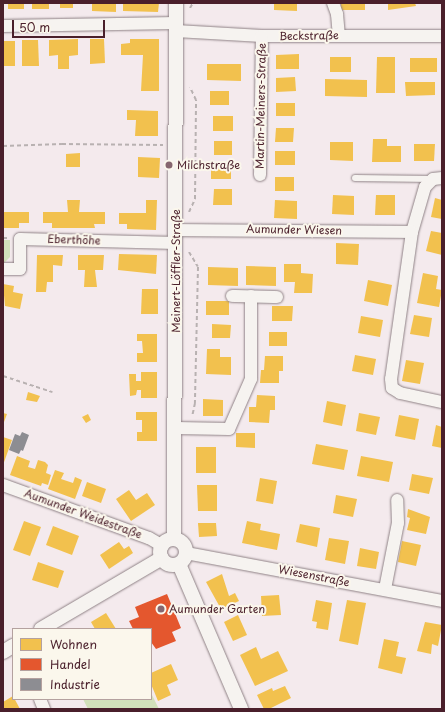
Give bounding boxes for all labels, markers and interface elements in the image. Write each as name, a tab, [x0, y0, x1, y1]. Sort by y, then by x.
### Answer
scale bar	[14, 12, 107, 38]
text: 50 m	[19, 18, 50, 36]
street label: Beckstraße	[279, 29, 339, 43]
street label: Martin-Meiners-Straße	[253, 43, 269, 169]
place label: Milchstraße	[177, 158, 240, 172]
marker: Milchstraße	[164, 160, 174, 170]
street label: Meinert-Löffler-Straße	[169, 209, 183, 333]
street label: Aumunder Wiesen	[246, 223, 342, 237]
street label: Eberthöhe	[47, 232, 101, 248]
street label: Aumunder Weidestraße	[22, 486, 144, 542]
street label: Wiesenstraße	[277, 563, 351, 589]
place label: Aumunder Garten	[169, 602, 265, 616]
marker: Aumunder Garten	[156, 604, 166, 614]
legend	[12, 628, 152, 700]
text: Wohnen	[50, 635, 97, 653]
text: Handel	[50, 655, 90, 673]
text: Industrie	[50, 675, 100, 693]

